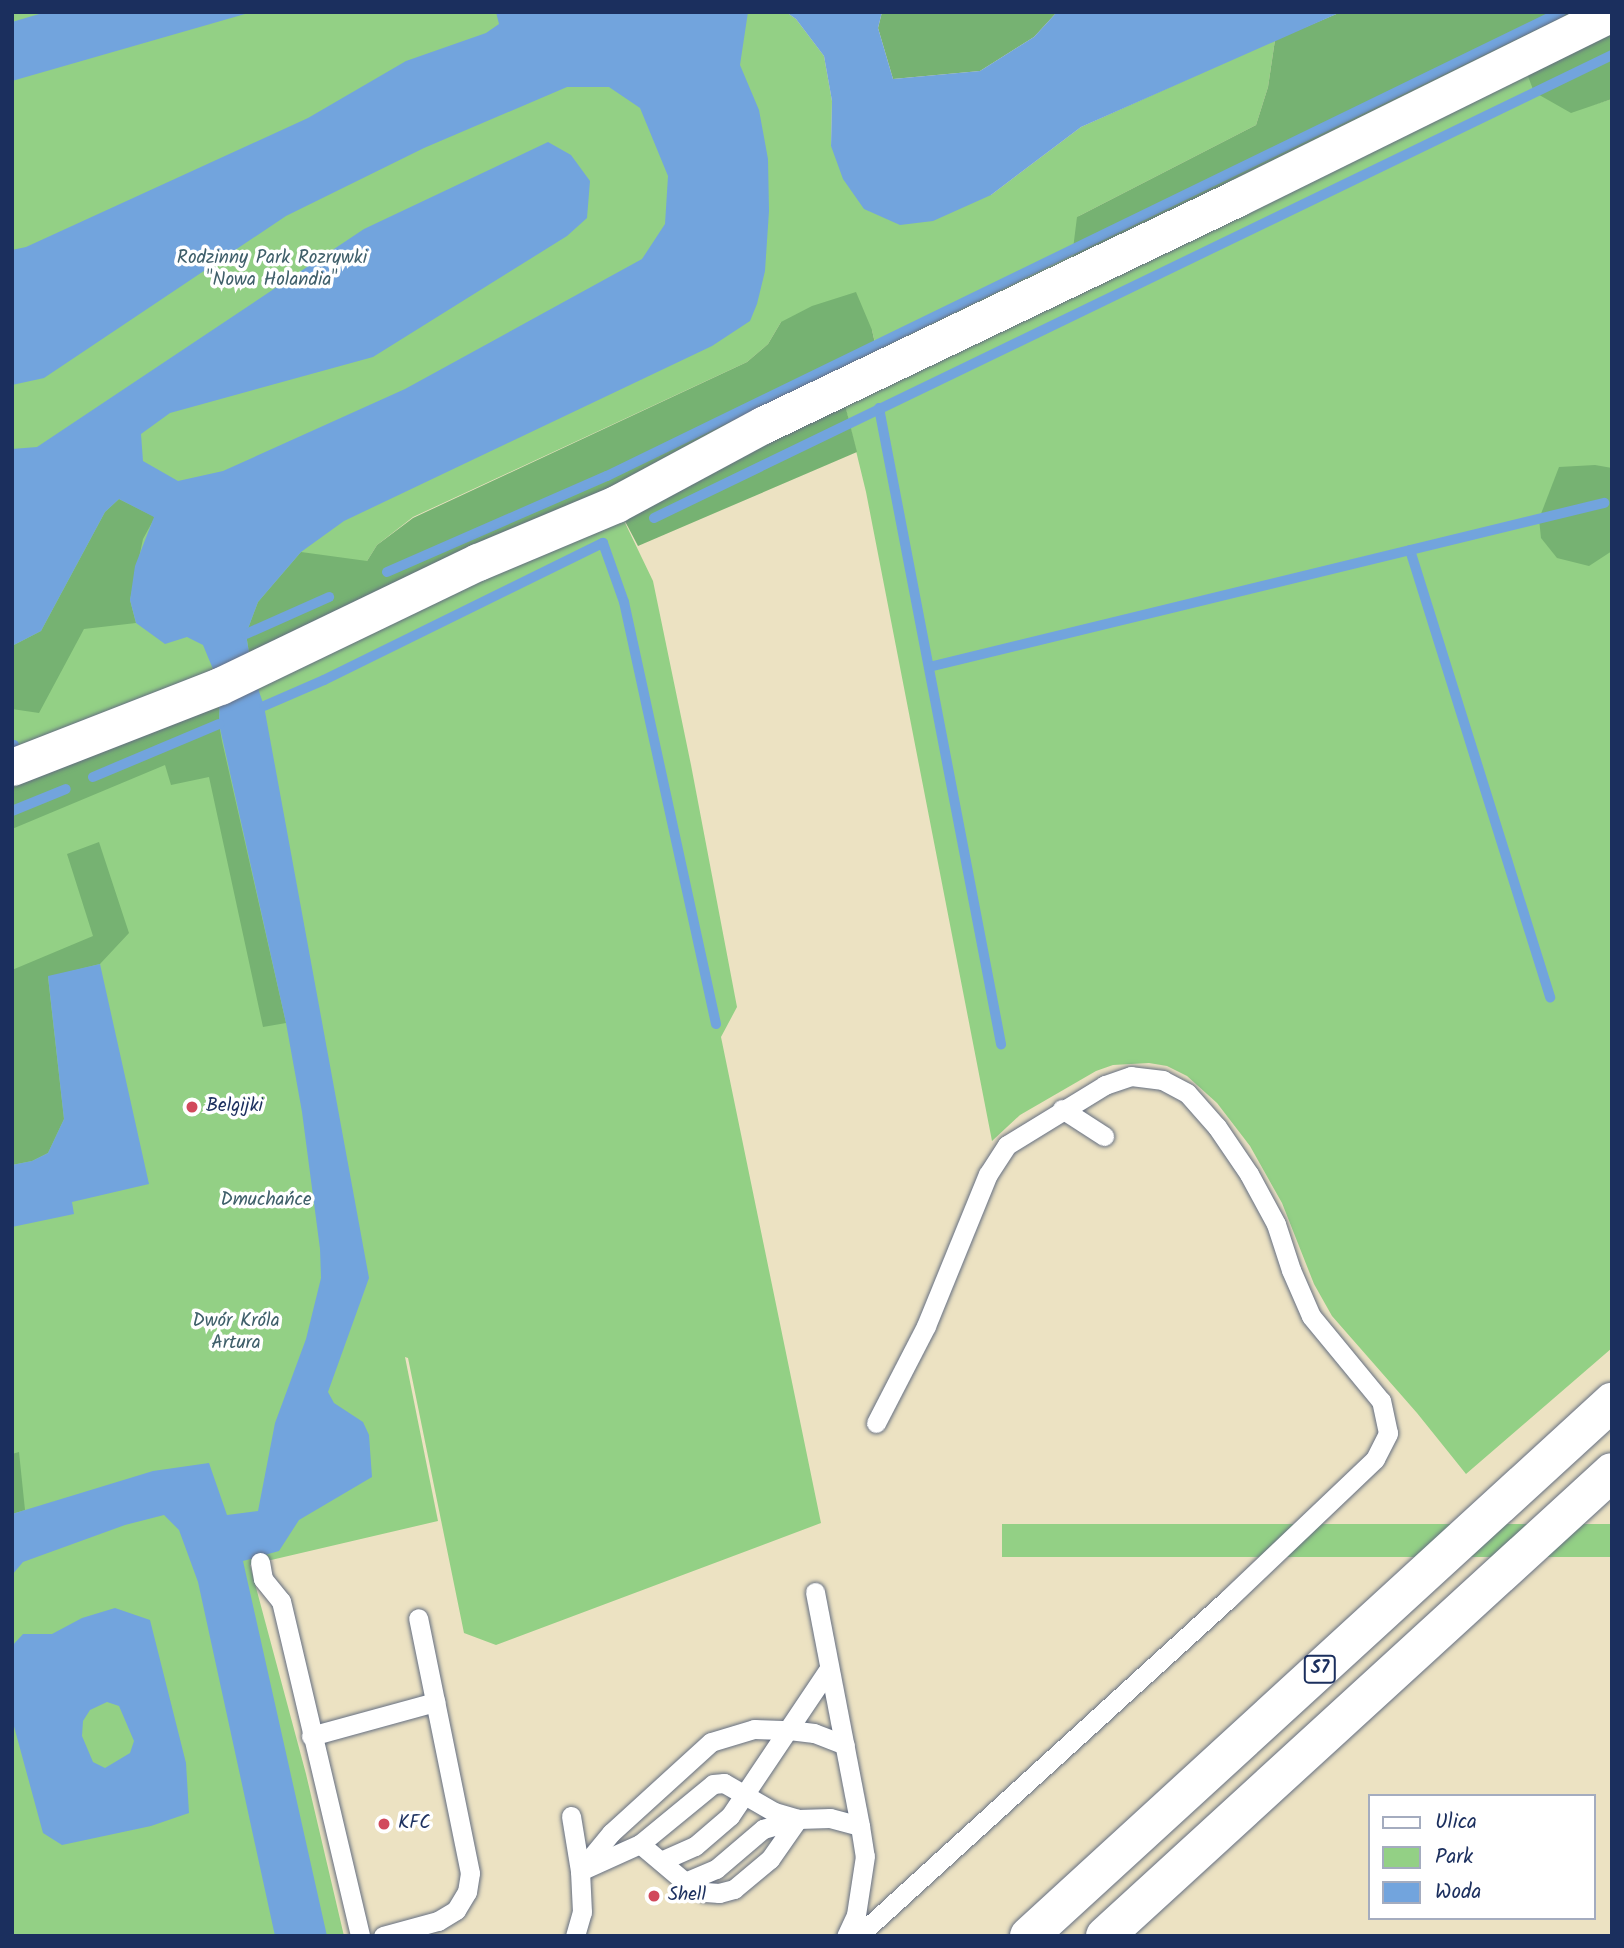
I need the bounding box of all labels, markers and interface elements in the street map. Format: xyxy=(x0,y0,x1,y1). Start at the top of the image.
park label: Rodzinny Park Rozrywki "Nowa Holandia" xyxy=(177,248,367,292)
place label: Belgijki xyxy=(206,1096,263,1118)
marker: Belgijki xyxy=(184,1099,200,1115)
park label: Dmuchańce xyxy=(220,1190,312,1212)
park label: Dwór Króla Artura xyxy=(192,1311,280,1355)
road number: S7 xyxy=(1302,1654,1338,1684)
legend xyxy=(1368,1794,1596,1920)
text: Ulica xyxy=(1435,1806,1477,1839)
place label: KFC xyxy=(398,1813,431,1835)
marker: KFC xyxy=(376,1816,392,1832)
text: Park xyxy=(1435,1841,1473,1874)
text: Woda xyxy=(1435,1876,1481,1909)
place label: Shell xyxy=(668,1885,706,1907)
marker: Shell xyxy=(646,1888,662,1904)

